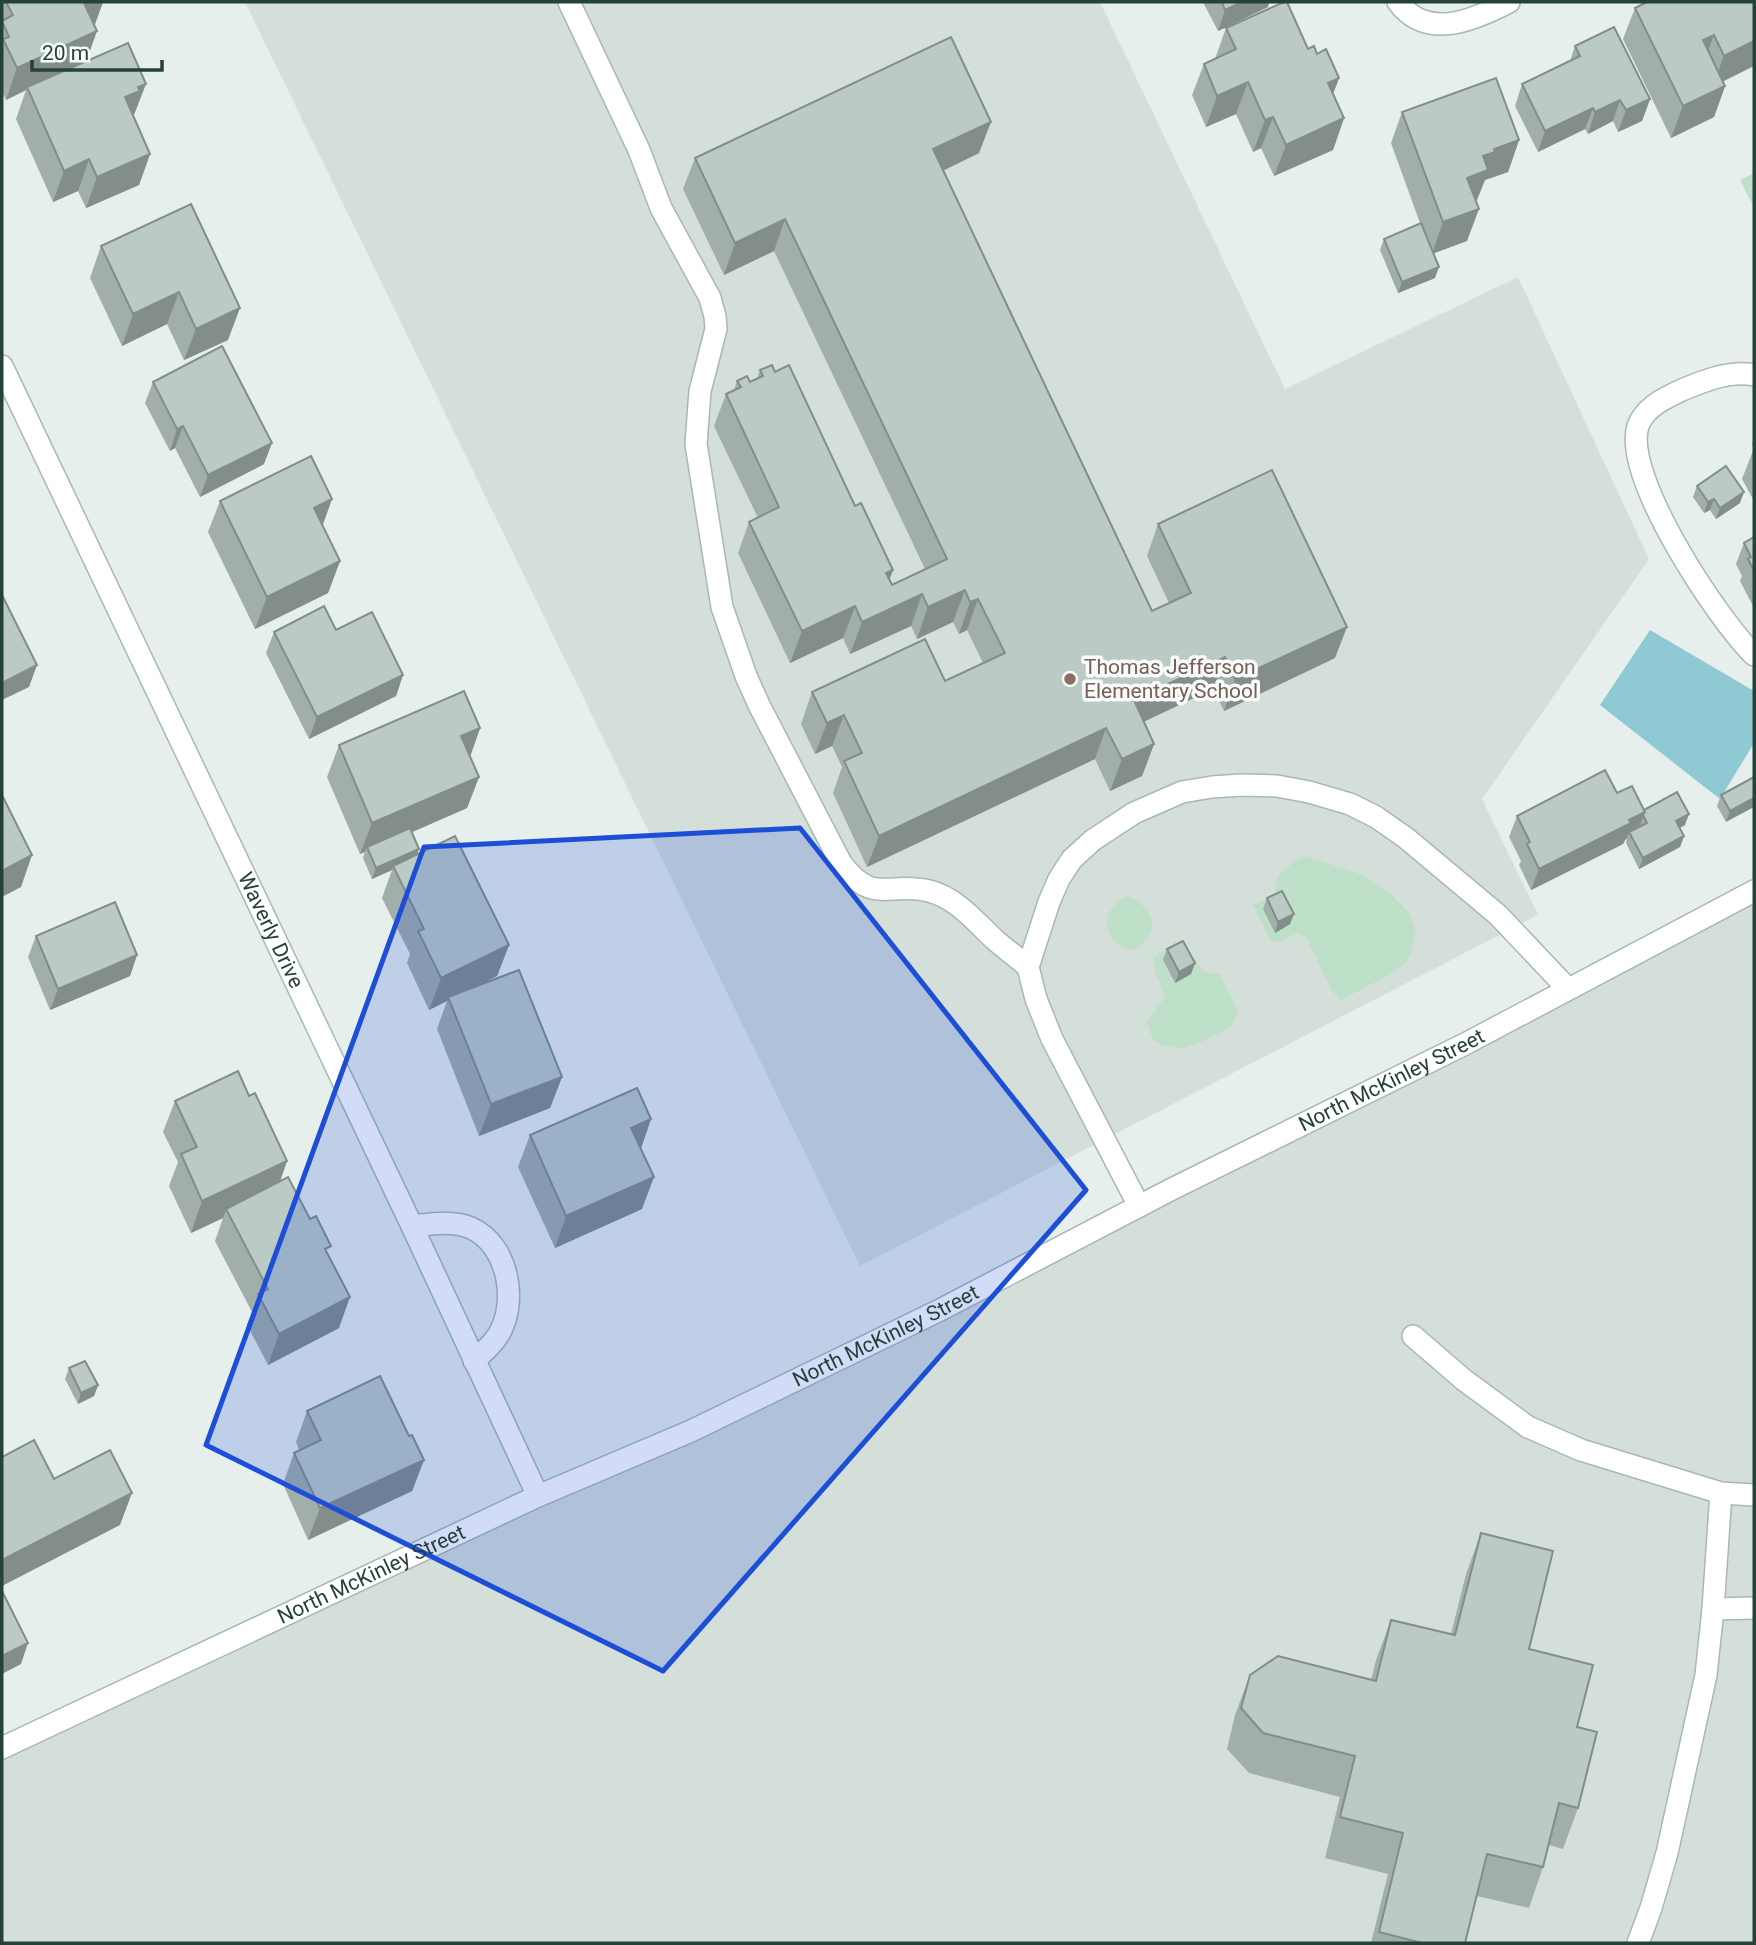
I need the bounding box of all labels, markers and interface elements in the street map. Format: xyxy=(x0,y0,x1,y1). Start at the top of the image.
scale bar xyxy=(32,28,161,72)
text: 20 m xyxy=(42,41,89,65)
place label: Thomas Jefferson Elementary School xyxy=(1084,655,1258,703)
marker: Thomas Jefferson Elementary School xyxy=(1062,671,1078,687)
street label: Waverly Drive xyxy=(233,868,309,992)
street label: North McKinley Street xyxy=(1295,1024,1489,1136)
street label: North McKinley Street xyxy=(789,1280,983,1392)
street label: North McKinley Street xyxy=(274,1520,469,1629)

